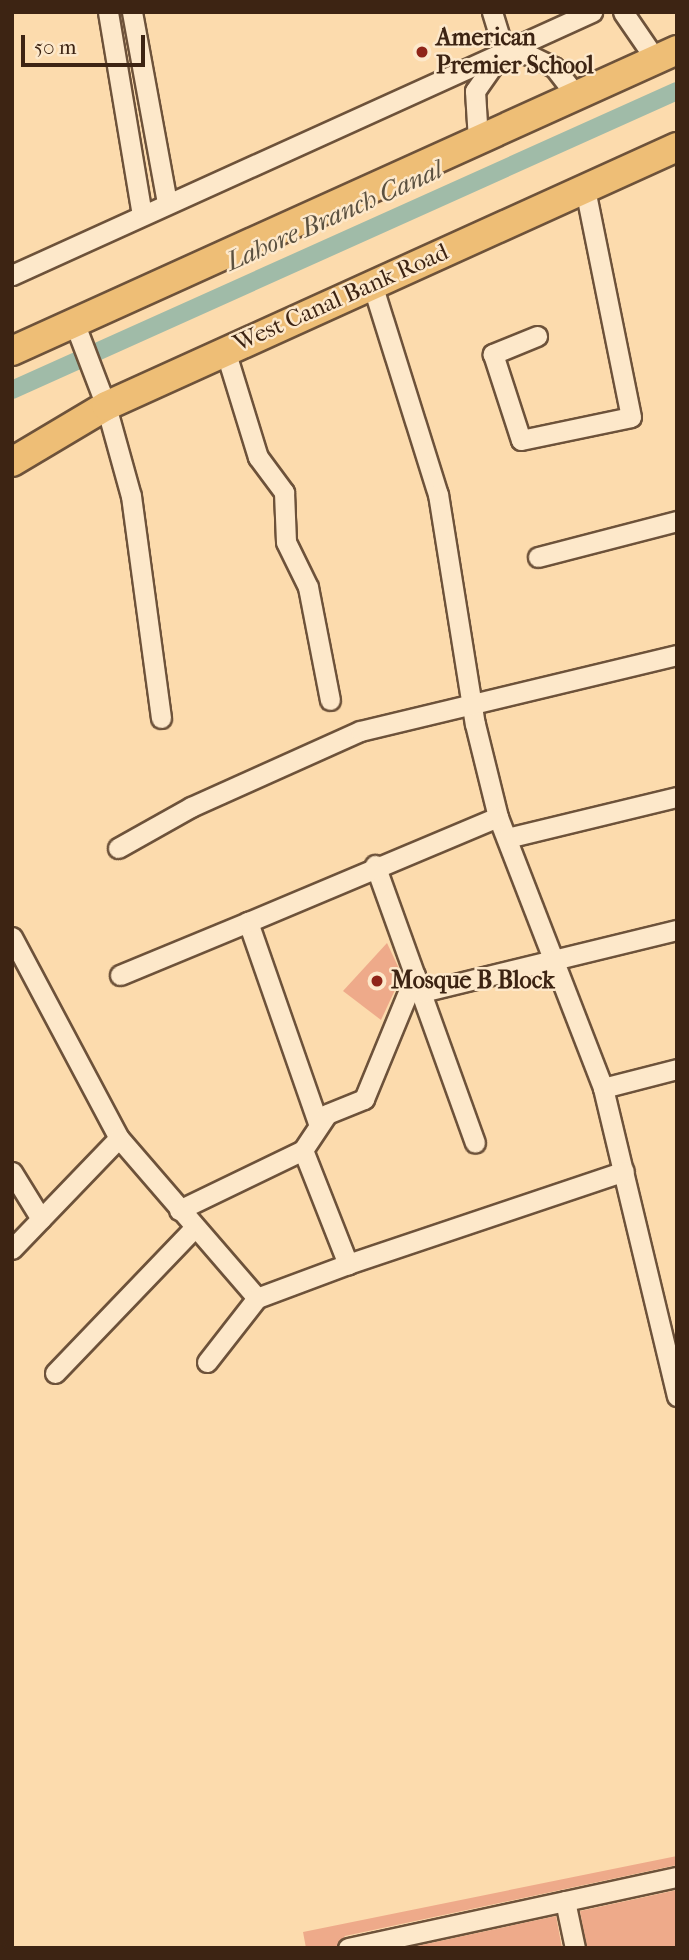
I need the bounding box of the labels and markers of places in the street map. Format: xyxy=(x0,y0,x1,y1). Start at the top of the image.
place label: American Premier School xyxy=(436,24,594,80)
marker: American Premier School xyxy=(414,44,430,60)
place label: Mosque B Block xyxy=(391,967,554,995)
marker: Mosque B Block xyxy=(369,973,385,989)

